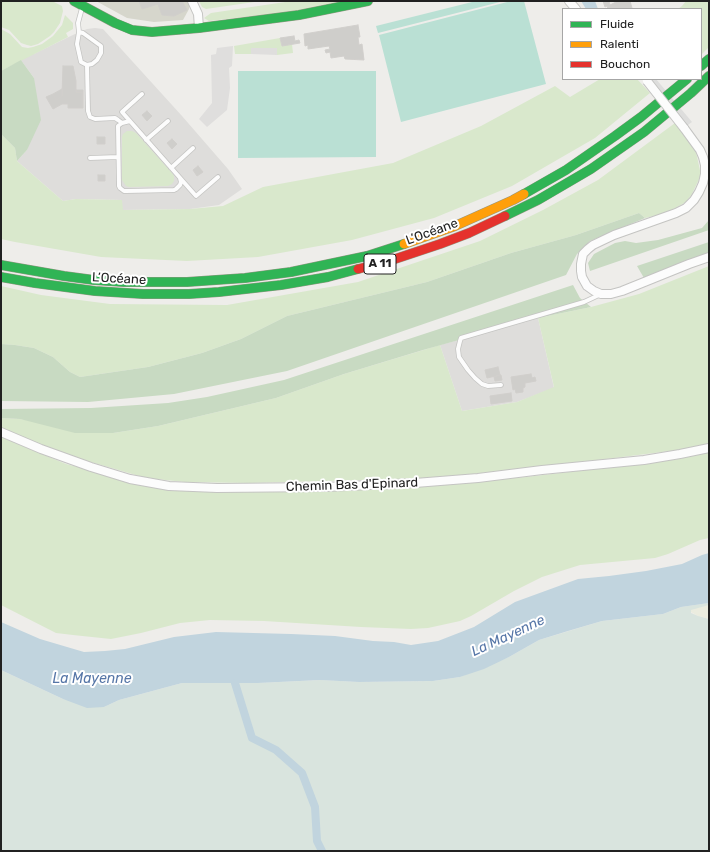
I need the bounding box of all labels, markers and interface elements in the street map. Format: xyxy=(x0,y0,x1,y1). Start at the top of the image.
legend xyxy=(562,8,702,80)
text: Fluide xyxy=(600,17,634,31)
text: Ralenti xyxy=(600,37,639,51)
text: Bouchon xyxy=(600,57,650,71)
street label: L’Océane xyxy=(404,215,460,249)
road number: A 11 xyxy=(364,254,396,274)
street label: L’Océane xyxy=(91,270,147,288)
street label: Chemin Bas d'Epinard xyxy=(286,475,418,495)
water label: La Mayenne xyxy=(469,612,547,660)
water label: La Mayenne xyxy=(53,671,131,687)

